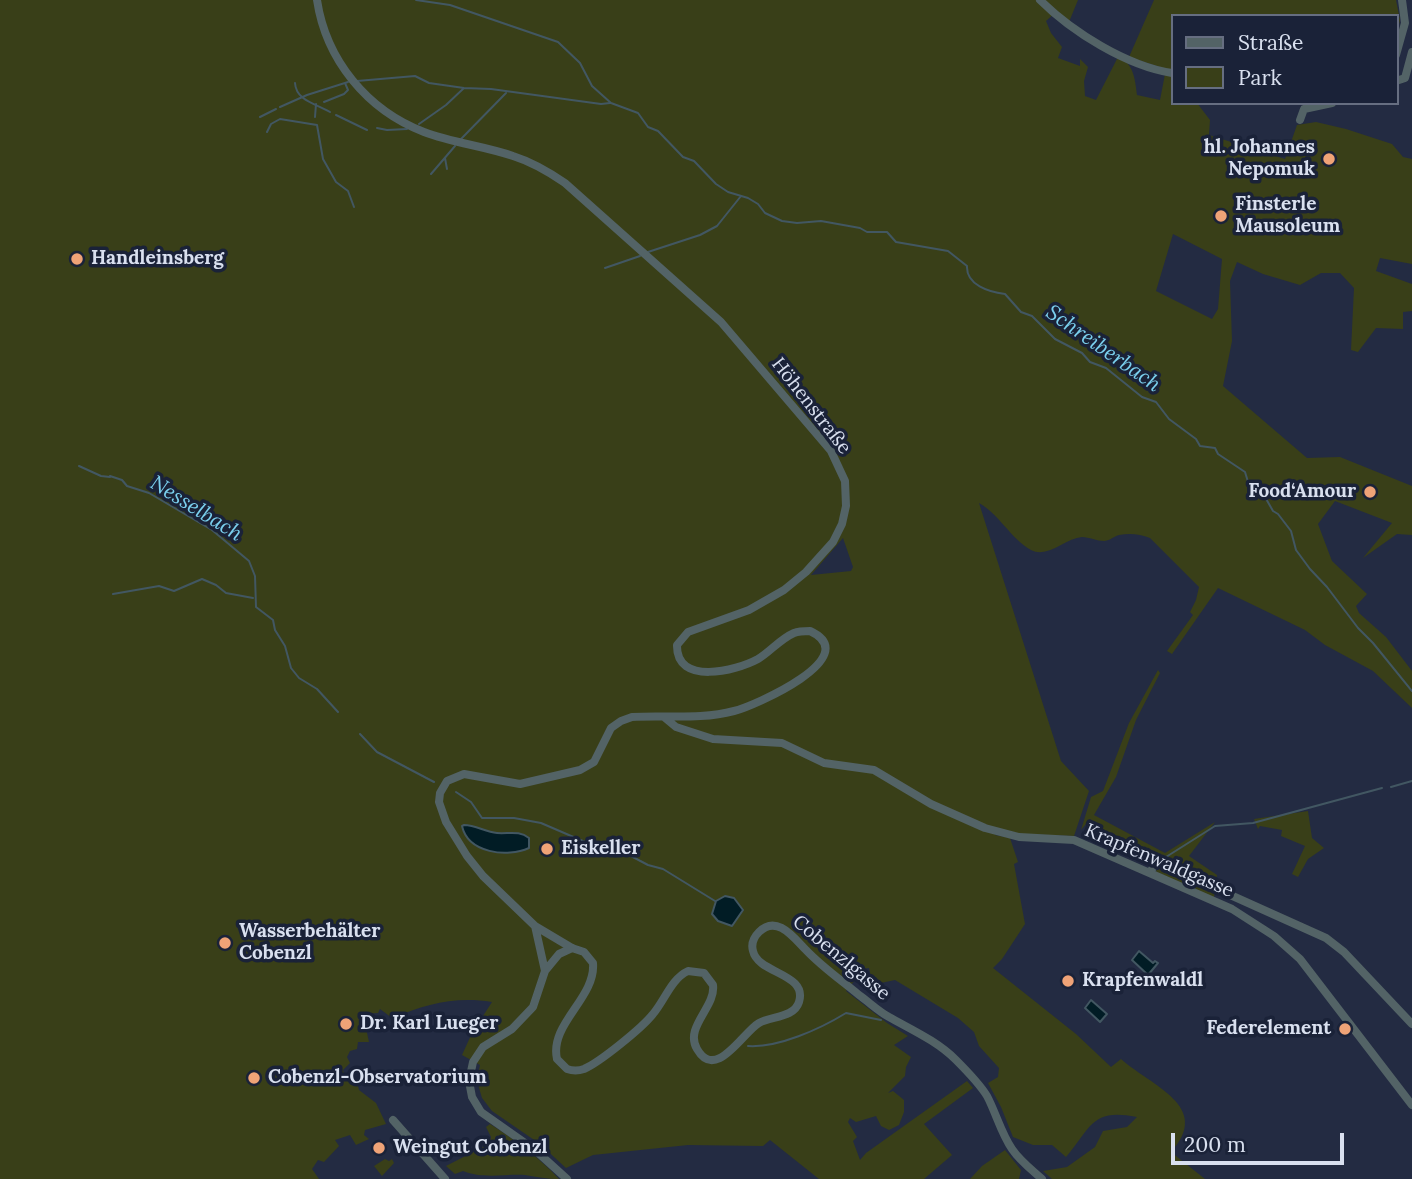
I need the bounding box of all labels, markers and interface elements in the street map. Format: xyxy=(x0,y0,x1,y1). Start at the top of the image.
legend xyxy=(1170,14,1398,105)
text: Straße xyxy=(1238,29,1303,56)
text: Park xyxy=(1238,64,1282,91)
place label: hl. Johannes Nepomuk xyxy=(1204,137,1315,181)
marker: hl. Johannes Nepomuk xyxy=(1321,151,1337,167)
place label: Finsterle Mausoleum xyxy=(1235,194,1340,238)
marker: Finsterle Mausoleum xyxy=(1213,208,1229,224)
place label: Handleinsberg xyxy=(91,248,224,270)
marker: Handleinsberg xyxy=(69,251,85,267)
water label: Schreiberbach xyxy=(1041,300,1165,398)
street label: Höhenstraße xyxy=(766,353,856,459)
water label: Nesselbach xyxy=(145,471,247,547)
place label: Food‘Amour xyxy=(1248,481,1356,503)
marker: Food‘Amour xyxy=(1362,484,1378,500)
street label: Krapfenwaldgasse xyxy=(1081,819,1237,903)
place label: Eiskeller xyxy=(561,838,640,860)
marker: Eiskeller xyxy=(539,841,555,857)
street label: Cobenzlgasse xyxy=(788,911,894,1005)
place label: Wasserbehälter Cobenzl xyxy=(239,921,380,965)
marker: Wasserbehälter Cobenzl xyxy=(217,935,233,951)
place label: Krapfenwaldl xyxy=(1082,970,1203,992)
marker: Krapfenwaldl xyxy=(1060,973,1076,989)
place label: Dr. Karl Lueger xyxy=(360,1013,498,1035)
marker: Dr. Karl Lueger xyxy=(338,1016,354,1032)
place label: Federelement xyxy=(1206,1018,1331,1040)
marker: Federelement xyxy=(1337,1021,1353,1037)
place label: Cobenzl-Observatorium xyxy=(268,1067,487,1089)
marker: Cobenzl-Observatorium xyxy=(246,1070,262,1086)
scale bar xyxy=(1174,1120,1347,1164)
text: 200 m xyxy=(1184,1131,1246,1158)
place label: Weingut Cobenzl xyxy=(393,1137,547,1159)
marker: Weingut Cobenzl xyxy=(371,1140,387,1156)

